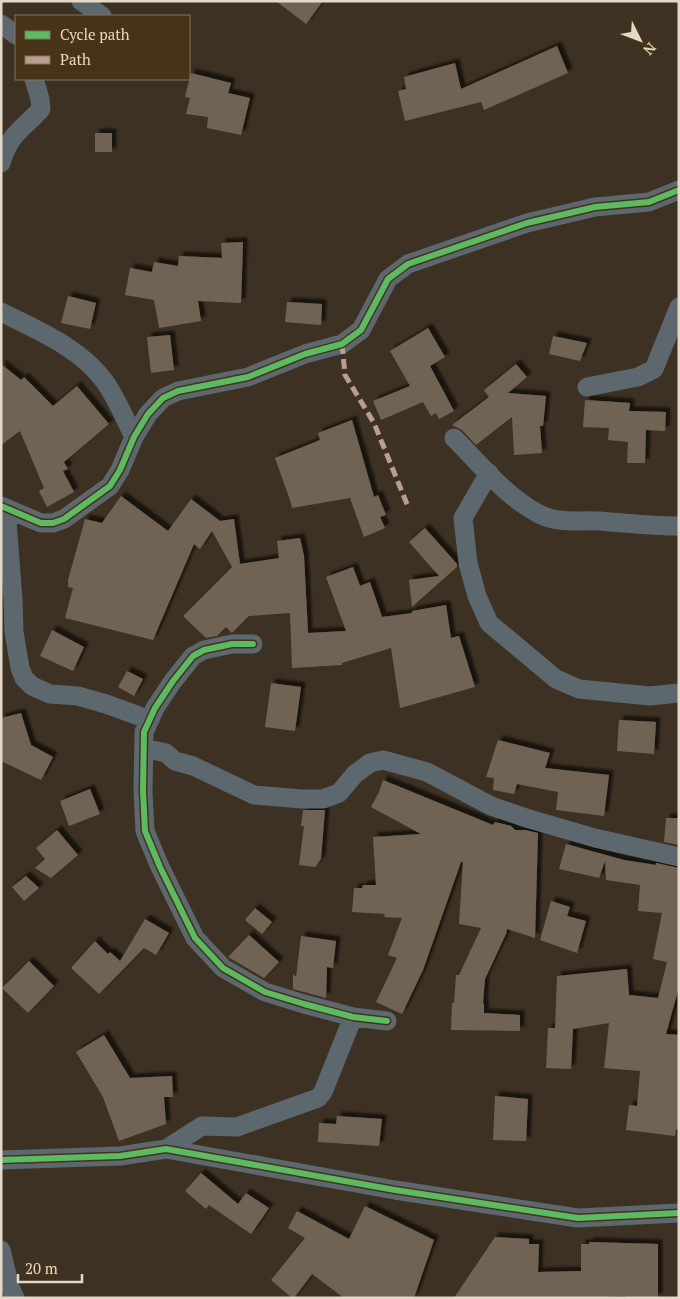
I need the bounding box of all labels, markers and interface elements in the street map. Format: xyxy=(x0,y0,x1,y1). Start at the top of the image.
legend xyxy=(15,15,190,80)
north arrow xyxy=(615,15,665,65)
text: Cycle path xyxy=(60,24,130,44)
text: N xyxy=(639,39,661,60)
text: Path xyxy=(60,49,91,69)
scale bar xyxy=(18,1252,81,1284)
text: 20 m xyxy=(25,1258,58,1278)

